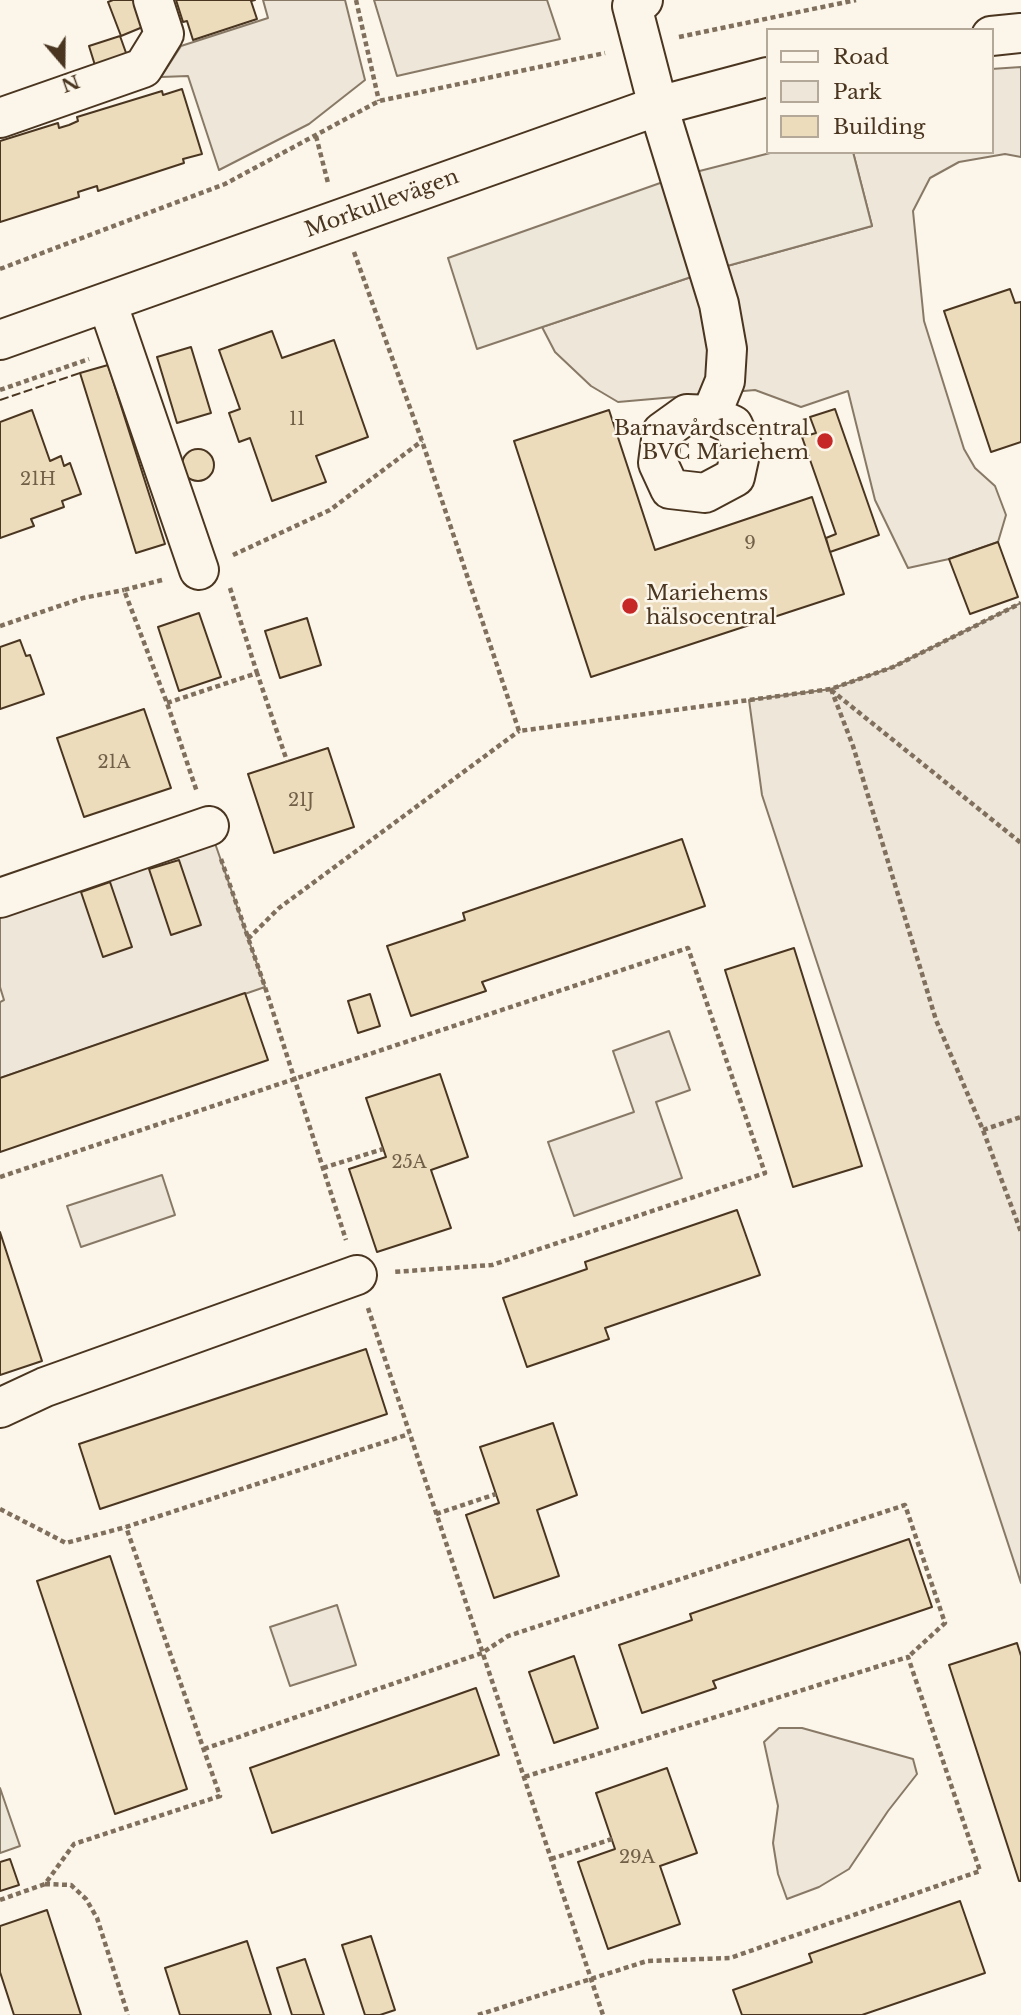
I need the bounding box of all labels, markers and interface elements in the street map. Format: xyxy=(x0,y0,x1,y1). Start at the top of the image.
north arrow xyxy=(28,28,98,98)
legend xyxy=(766,28,993,154)
text: Road xyxy=(833,44,889,70)
text: N xyxy=(58,69,83,97)
text: Park xyxy=(833,79,882,105)
text: Building xyxy=(833,114,925,140)
street label: Morkullevägen xyxy=(302,165,462,243)
house number: 11 xyxy=(289,409,305,431)
place label: Barnavårdscentral BVC Mariehem xyxy=(614,416,809,466)
marker: Barnavårdscentral BVC Mariehem xyxy=(815,431,835,451)
house number: 21H xyxy=(20,469,56,491)
house number: 9 xyxy=(744,533,756,555)
place label: Mariehems hälsocentral xyxy=(646,581,776,631)
marker: Mariehems hälsocentral xyxy=(620,596,640,616)
house number: 21A xyxy=(97,752,131,774)
house number: 21J xyxy=(288,790,314,812)
house number: 25A xyxy=(391,1152,427,1174)
house number: 29A xyxy=(619,1847,655,1869)

